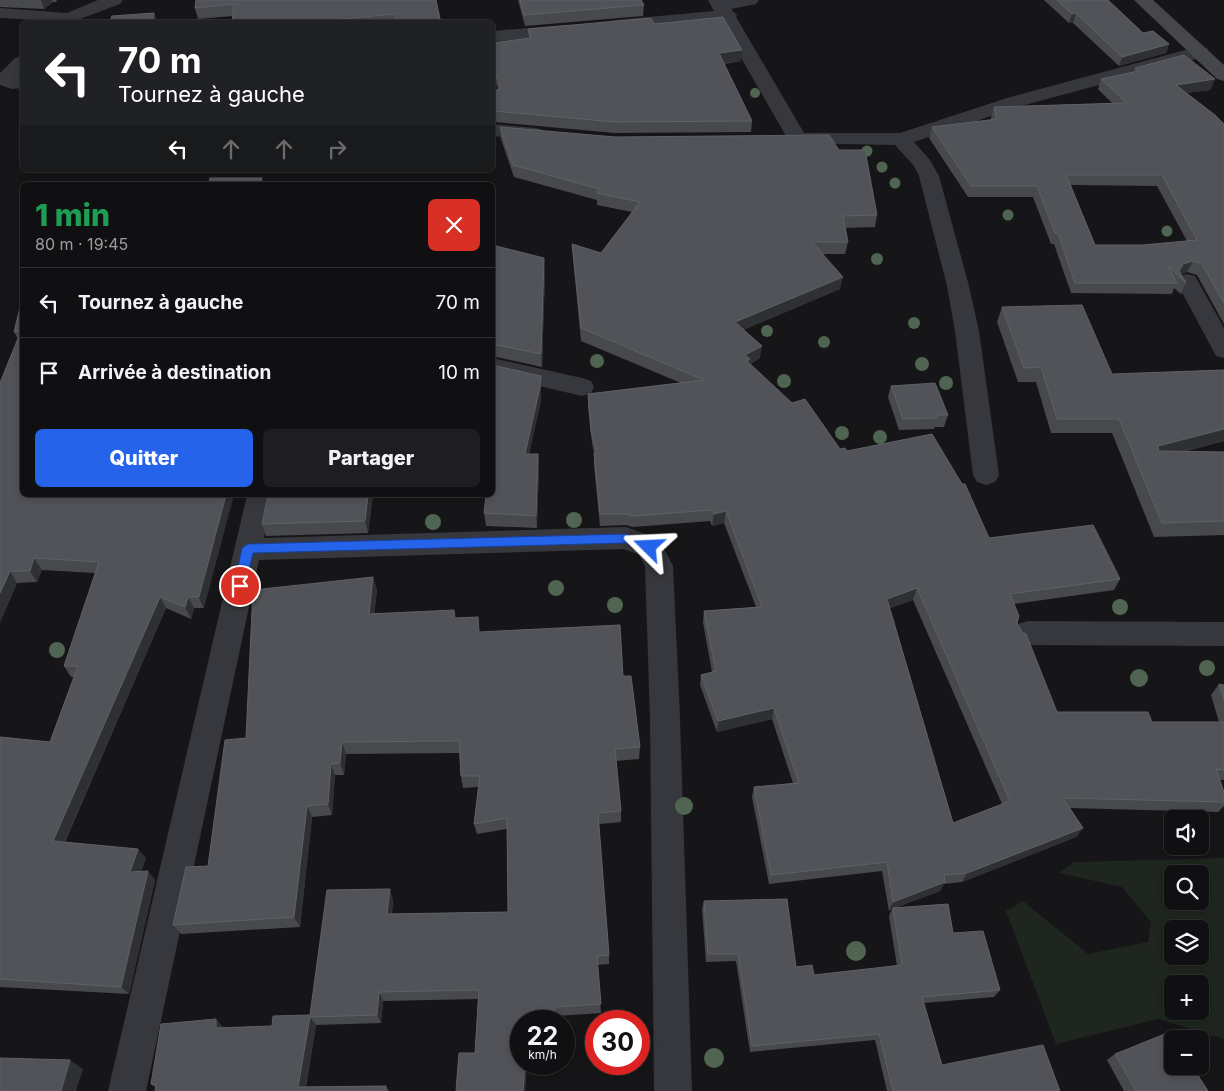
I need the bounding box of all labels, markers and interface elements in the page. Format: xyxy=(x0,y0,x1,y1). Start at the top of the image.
text: 70 m xyxy=(118,39,202,81)
icon: left xyxy=(35,40,100,105)
text: Tournez à gauche xyxy=(118,81,305,107)
icon: left xyxy=(164,135,192,163)
icon: ahead xyxy=(217,135,245,163)
icon: ahead xyxy=(270,135,298,163)
icon: right xyxy=(323,135,351,163)
text: 1 min xyxy=(35,197,110,233)
button: close xyxy=(428,199,480,251)
text: 80 m · 19:45 xyxy=(35,234,128,254)
icon: left xyxy=(35,289,63,317)
text: Tournez à gauche xyxy=(78,291,243,314)
text: 70 m xyxy=(436,291,480,314)
icon: arrive xyxy=(35,359,63,387)
text: Arrivée à destination xyxy=(78,361,271,384)
text: 10 m xyxy=(438,361,480,384)
button: Quitter xyxy=(35,429,253,487)
button: Partager xyxy=(263,429,480,487)
position arrow xyxy=(622,520,674,572)
pin xyxy=(219,565,261,607)
icon: arrive xyxy=(226,572,254,600)
map controls xyxy=(1164,810,1209,1075)
button: sound xyxy=(1164,810,1209,855)
button: search xyxy=(1164,865,1209,910)
button: layers xyxy=(1164,920,1209,965)
button: + xyxy=(1164,975,1209,1020)
speed limit sign: 30 xyxy=(585,1010,650,1075)
text: 22 xyxy=(527,1021,558,1051)
button: − xyxy=(1164,1030,1209,1075)
text: km/h xyxy=(528,1047,557,1062)

